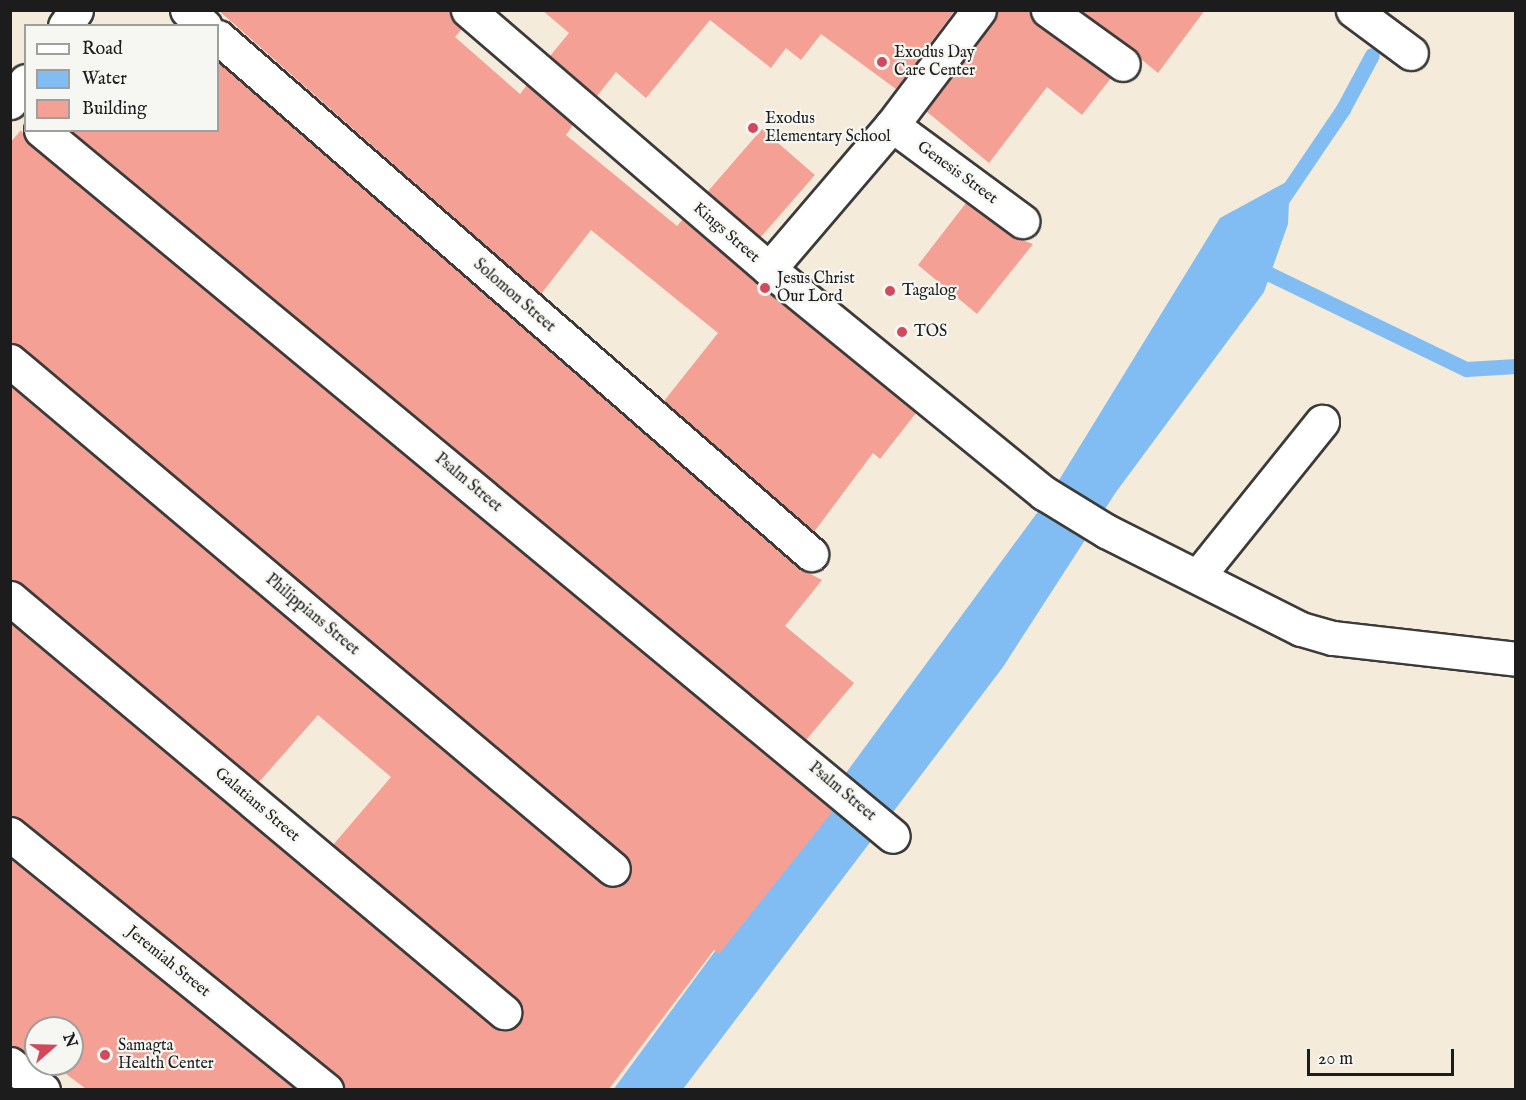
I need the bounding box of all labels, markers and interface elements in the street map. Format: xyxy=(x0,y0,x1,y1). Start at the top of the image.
legend xyxy=(24,24,219,132)
text: Road xyxy=(82,38,123,61)
place label: Exodus Day Care Center xyxy=(894,43,975,81)
marker: Exodus Day Care Center xyxy=(875,55,889,69)
text: Water xyxy=(82,68,127,91)
text: Building xyxy=(82,98,147,121)
place label: Exodus Elementary School xyxy=(765,109,891,147)
marker: Exodus Elementary School xyxy=(746,121,760,135)
street label: Genesis Street xyxy=(913,137,1001,209)
street label: Kings Street xyxy=(689,199,763,267)
street label: Solomon Street xyxy=(469,255,559,337)
place label: Jesus Christ Our Lord xyxy=(777,269,855,307)
marker: Jesus Christ Our Lord xyxy=(758,281,772,295)
place label: Tagalog xyxy=(902,281,957,301)
marker: Tagalog xyxy=(883,284,897,298)
place label: TOS xyxy=(914,322,947,342)
marker: TOS xyxy=(895,325,909,339)
street label: Psalm Street xyxy=(431,449,505,517)
street label: Philippians Street xyxy=(261,570,363,660)
street label: Psalm Street xyxy=(805,758,879,826)
street label: Galatians Street xyxy=(211,764,303,846)
street label: Jeremiah Street xyxy=(122,922,214,1002)
north arrow xyxy=(24,1016,84,1076)
text: N xyxy=(57,1031,81,1050)
place label: Samagta Health Center xyxy=(118,1036,214,1074)
scale bar xyxy=(1310,1037,1457,1075)
marker: Samagta Health Center xyxy=(96,1046,114,1064)
text: 20 m xyxy=(1318,1048,1353,1071)

